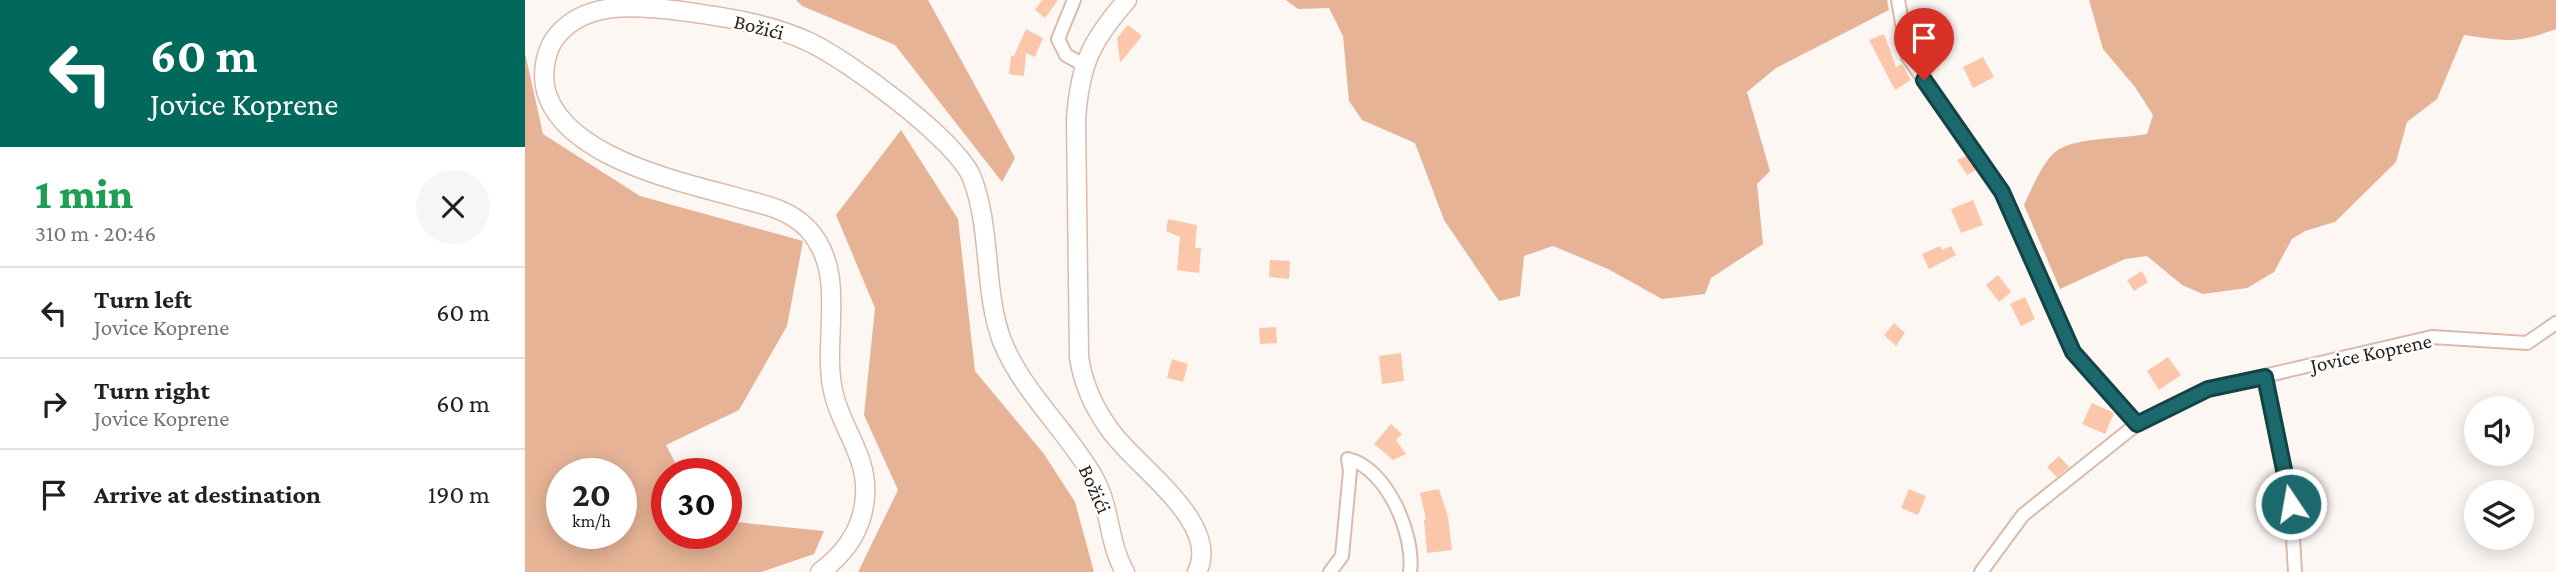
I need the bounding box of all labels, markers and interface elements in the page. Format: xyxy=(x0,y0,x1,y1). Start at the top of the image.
pin xyxy=(1894,8,1954,80)
street label: Božići xyxy=(732,9,787,45)
icon: arrive xyxy=(1905,19,1943,57)
icon: left xyxy=(35,28,126,119)
text: 60 m xyxy=(150,28,257,83)
text: Jovice Koprene xyxy=(150,86,338,122)
text: 1 min xyxy=(35,170,133,217)
button: close xyxy=(416,170,490,244)
text: 310 m · 20:46 xyxy=(35,220,156,246)
text: Turn left xyxy=(94,285,192,314)
icon: left xyxy=(35,294,73,332)
text: 60 m xyxy=(436,298,490,327)
text: Jovice Koprene xyxy=(94,314,229,340)
street label: Jovice Koprene xyxy=(2306,328,2434,378)
text: Turn right xyxy=(94,376,210,405)
icon: right xyxy=(35,385,73,423)
text: 60 m xyxy=(436,389,490,418)
map controls xyxy=(2464,396,2534,550)
button: sound xyxy=(2464,396,2534,466)
text: Jovice Koprene xyxy=(94,405,229,431)
speed limit sign: 30 xyxy=(651,458,742,549)
street label: Božići xyxy=(1074,461,1116,517)
position arrow xyxy=(2254,467,2328,541)
text: 20 xyxy=(572,475,611,514)
icon: arrive xyxy=(35,476,73,514)
text: Arrive at destination xyxy=(94,480,321,509)
text: 190 m xyxy=(428,480,490,509)
button: layers xyxy=(2464,480,2534,550)
text: km/h xyxy=(572,511,611,531)

